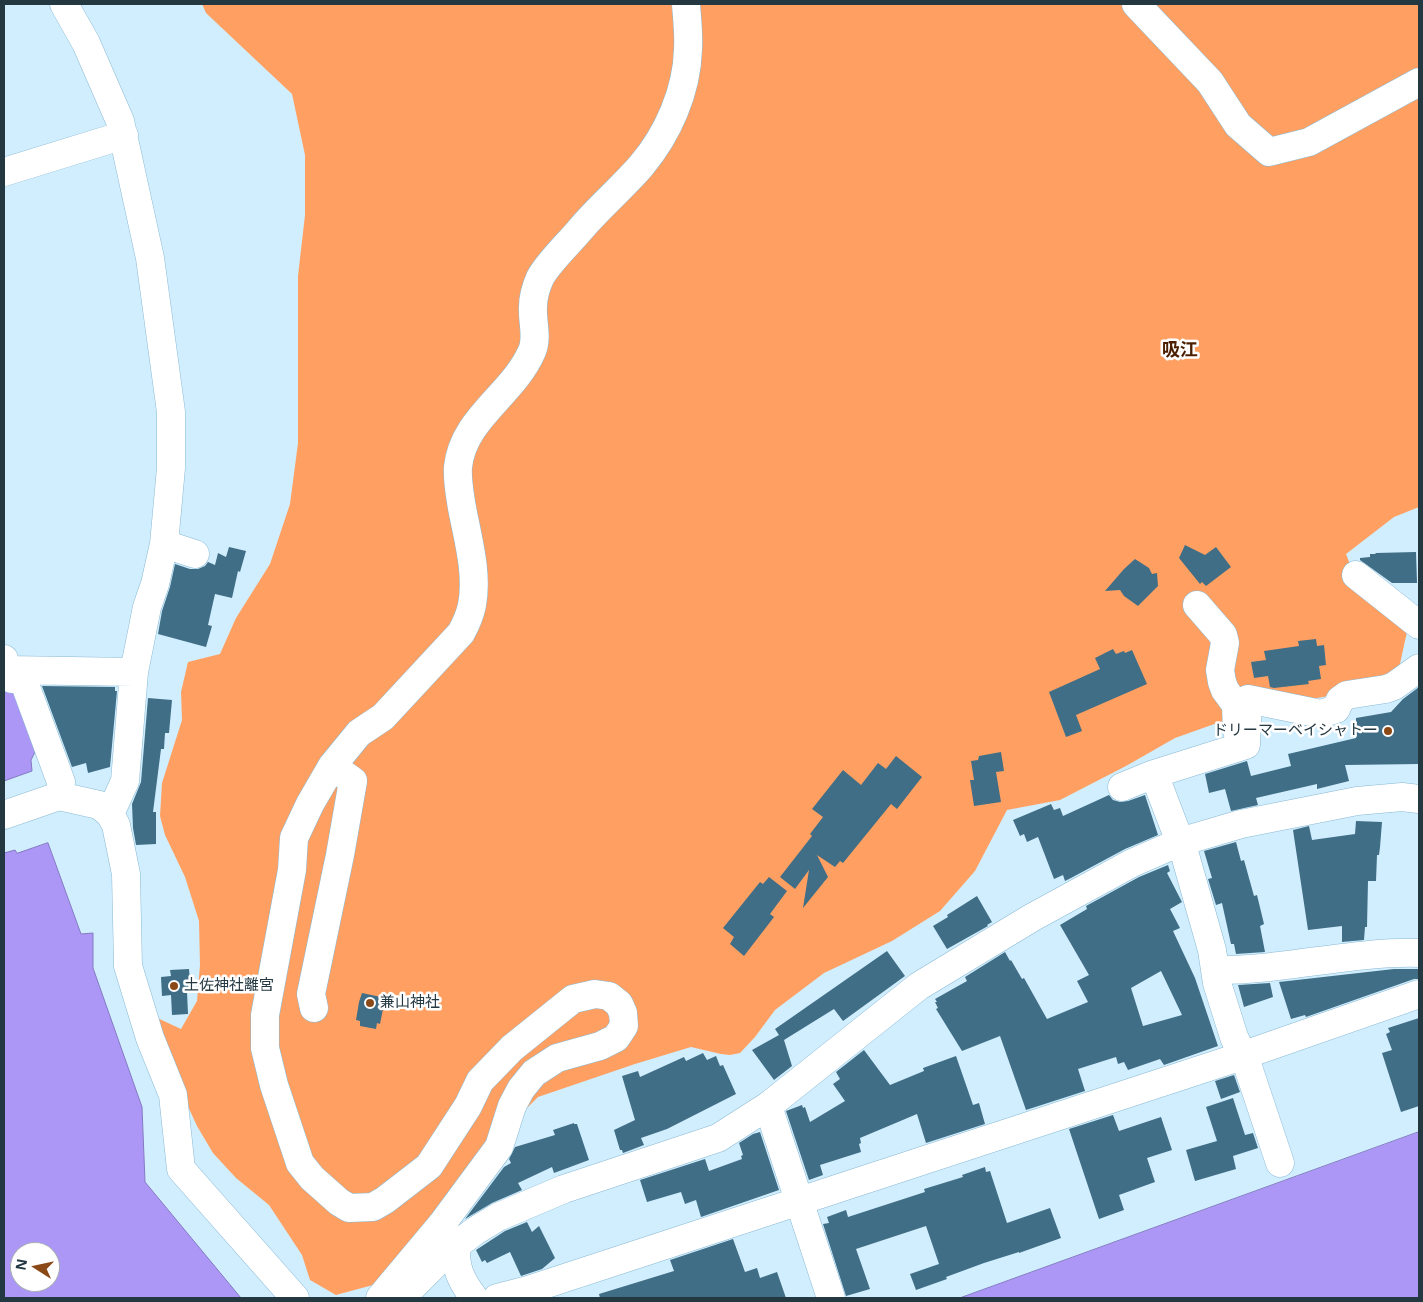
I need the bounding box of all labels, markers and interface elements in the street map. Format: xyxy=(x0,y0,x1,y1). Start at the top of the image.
district label: 吸江 xyxy=(1162,340,1198,362)
place label: ドリーマーベイシャトー xyxy=(1213,722,1378,740)
marker: ドリーマーベイシャトー xyxy=(1382,725,1394,737)
place label: 土佐神社離宮 xyxy=(184,977,274,995)
marker: 土佐神社離宮 xyxy=(168,980,180,992)
place label: 兼山神社 xyxy=(380,994,440,1012)
marker: 兼山神社 xyxy=(364,997,376,1009)
north arrow xyxy=(10,1242,60,1292)
text: N xyxy=(10,1257,31,1272)

